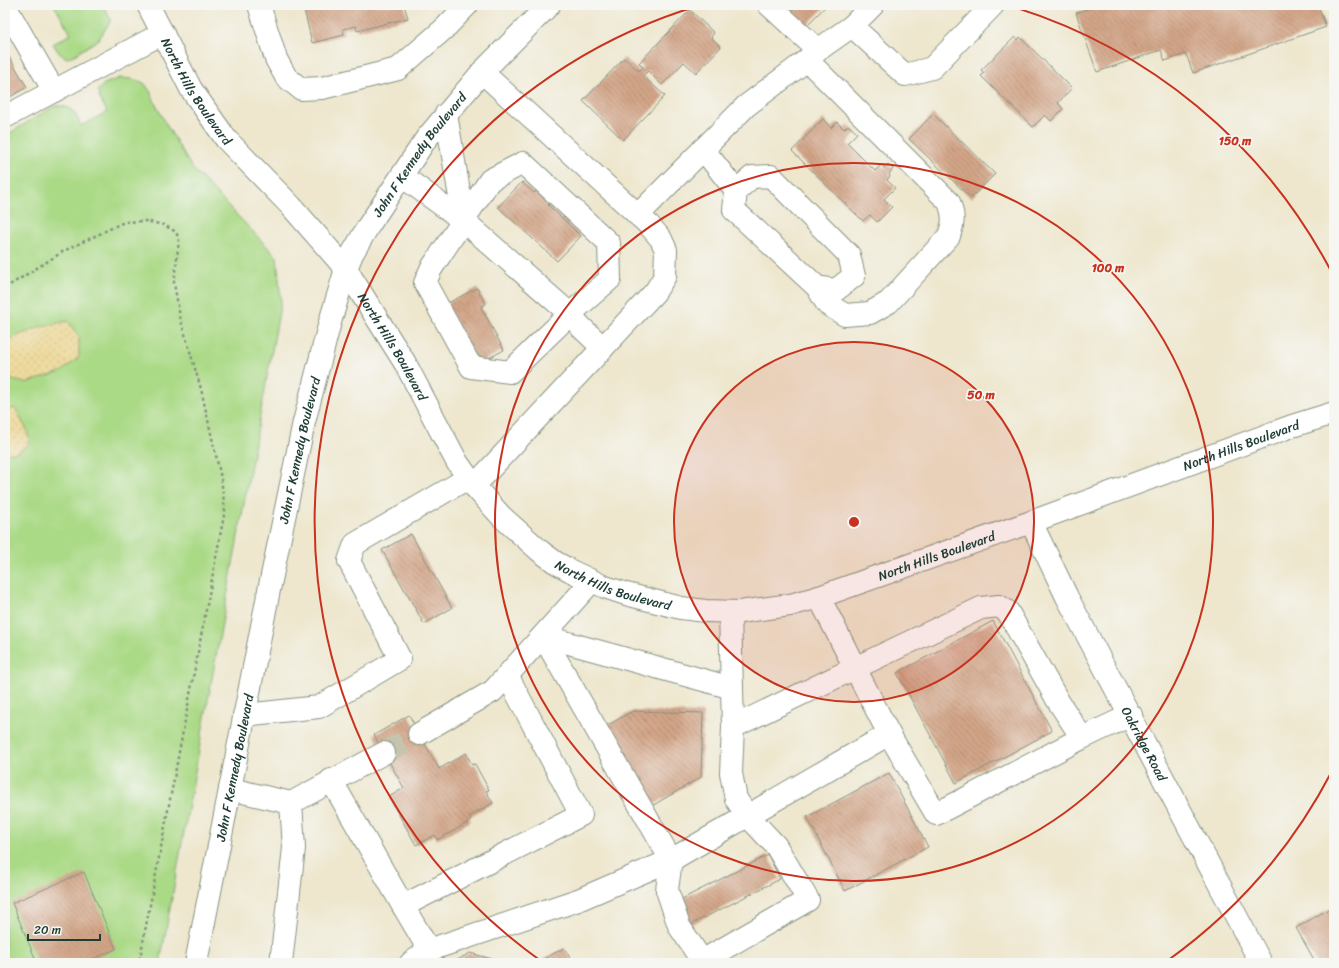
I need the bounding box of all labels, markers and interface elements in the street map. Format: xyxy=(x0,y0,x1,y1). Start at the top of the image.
street label: North Hills Boulevard xyxy=(154,33,238,152)
street label: John F Kennedy Boulevard xyxy=(366,86,473,222)
text: 150 m xyxy=(1219,130,1252,152)
text: 100 m xyxy=(1092,257,1125,279)
street label: North Hills Boulevard xyxy=(351,288,434,406)
street label: John F Kennedy Boulevard xyxy=(272,374,327,527)
text: 50 m xyxy=(967,384,995,406)
street label: North Hills Boulevard xyxy=(1179,413,1303,477)
centre of rings xyxy=(847,515,861,529)
street label: North Hills Boulevard xyxy=(875,524,999,587)
street label: North Hills Boulevard xyxy=(551,553,675,617)
street label: John F Kennedy Boulevard xyxy=(209,691,261,844)
street label: Oakridge Road xyxy=(1115,702,1174,786)
scale bar xyxy=(28,916,100,942)
text: 20 m xyxy=(34,919,61,941)

